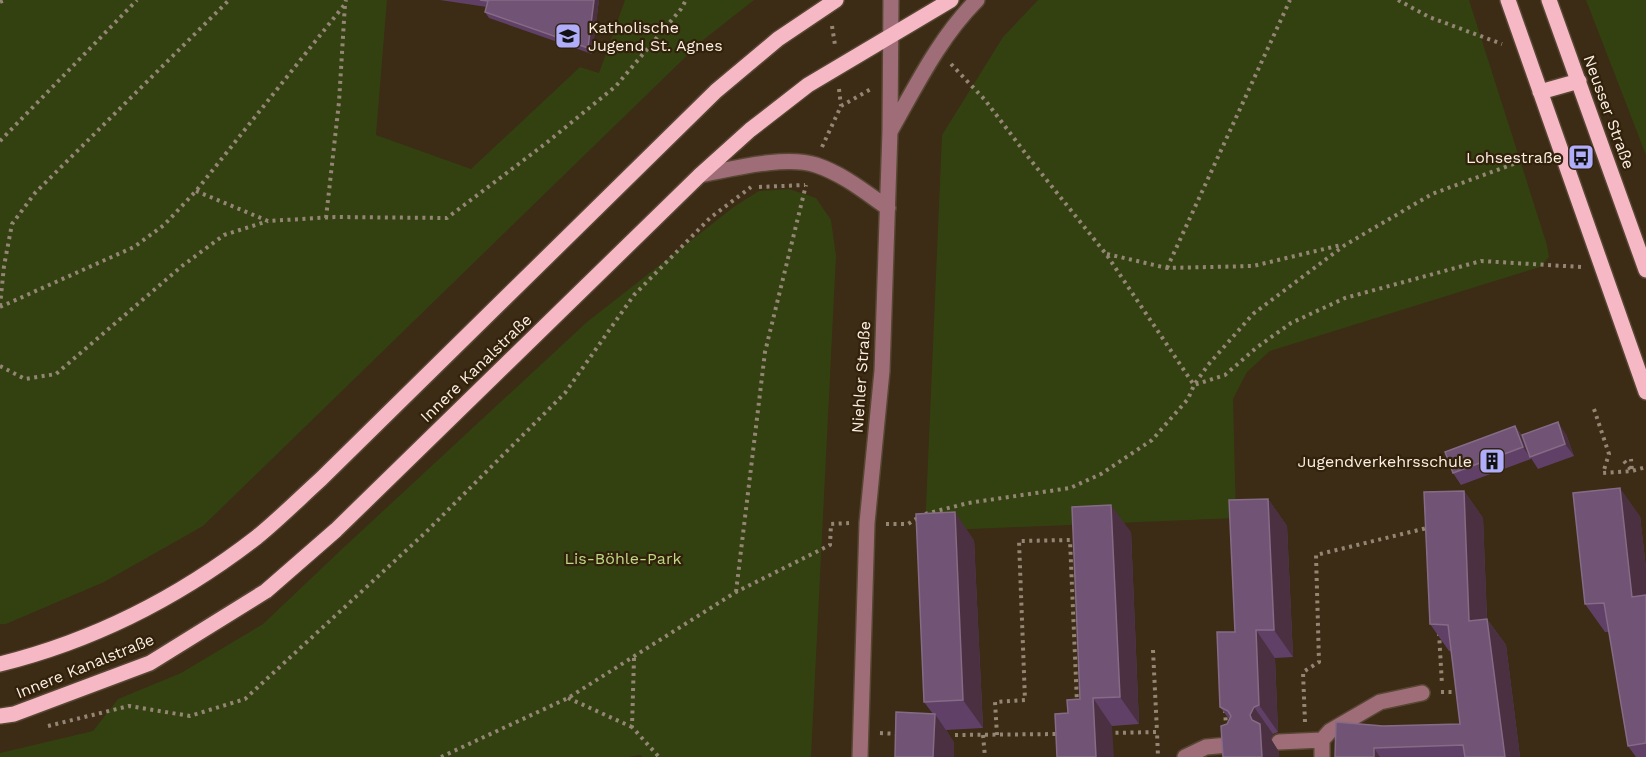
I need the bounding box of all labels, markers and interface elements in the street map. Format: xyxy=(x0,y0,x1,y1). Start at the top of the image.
place label: Katholische Jugend St. Agnes xyxy=(588,18,723,55)
school or university icon: Katholische Jugend St. Agnes xyxy=(553,21,583,51)
street label: Neusser Straße xyxy=(1580,52,1638,172)
bus stop icon: Lohsestraße xyxy=(1566,142,1596,172)
place label: Lohsestraße xyxy=(1466,148,1562,167)
street label: Innere Kanalstraße xyxy=(416,310,536,426)
street label: Niehler Straße xyxy=(848,320,874,434)
building icon: Jugendverkehrsschule xyxy=(1477,446,1507,476)
place label: Jugendverkehrsschule xyxy=(1298,452,1472,471)
park label: Lis-Böhle-Park xyxy=(564,549,682,568)
street label: Innere Kanalstraße xyxy=(13,630,157,702)

